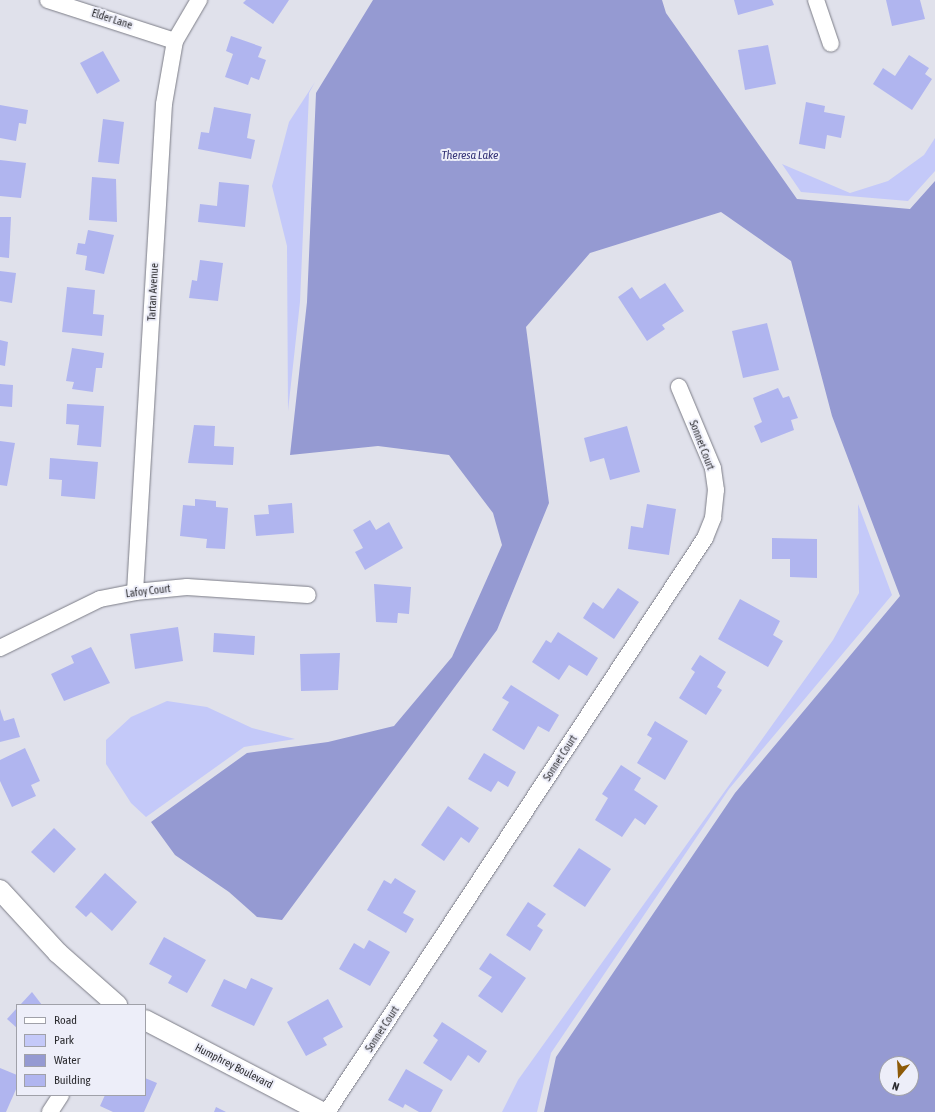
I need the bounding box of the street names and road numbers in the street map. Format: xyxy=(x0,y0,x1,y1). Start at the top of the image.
street label: Elder Lane xyxy=(90,6,134,32)
street label: Tartan Avenue xyxy=(145,263,161,321)
street label: Sonnet Court xyxy=(687,418,717,472)
street label: Lafoy Court xyxy=(125,582,171,600)
street label: Sonnet Court xyxy=(540,733,580,783)
street label: Sonnet Court xyxy=(362,1004,402,1054)
street label: Humphrey Boulevard xyxy=(193,1041,275,1091)

